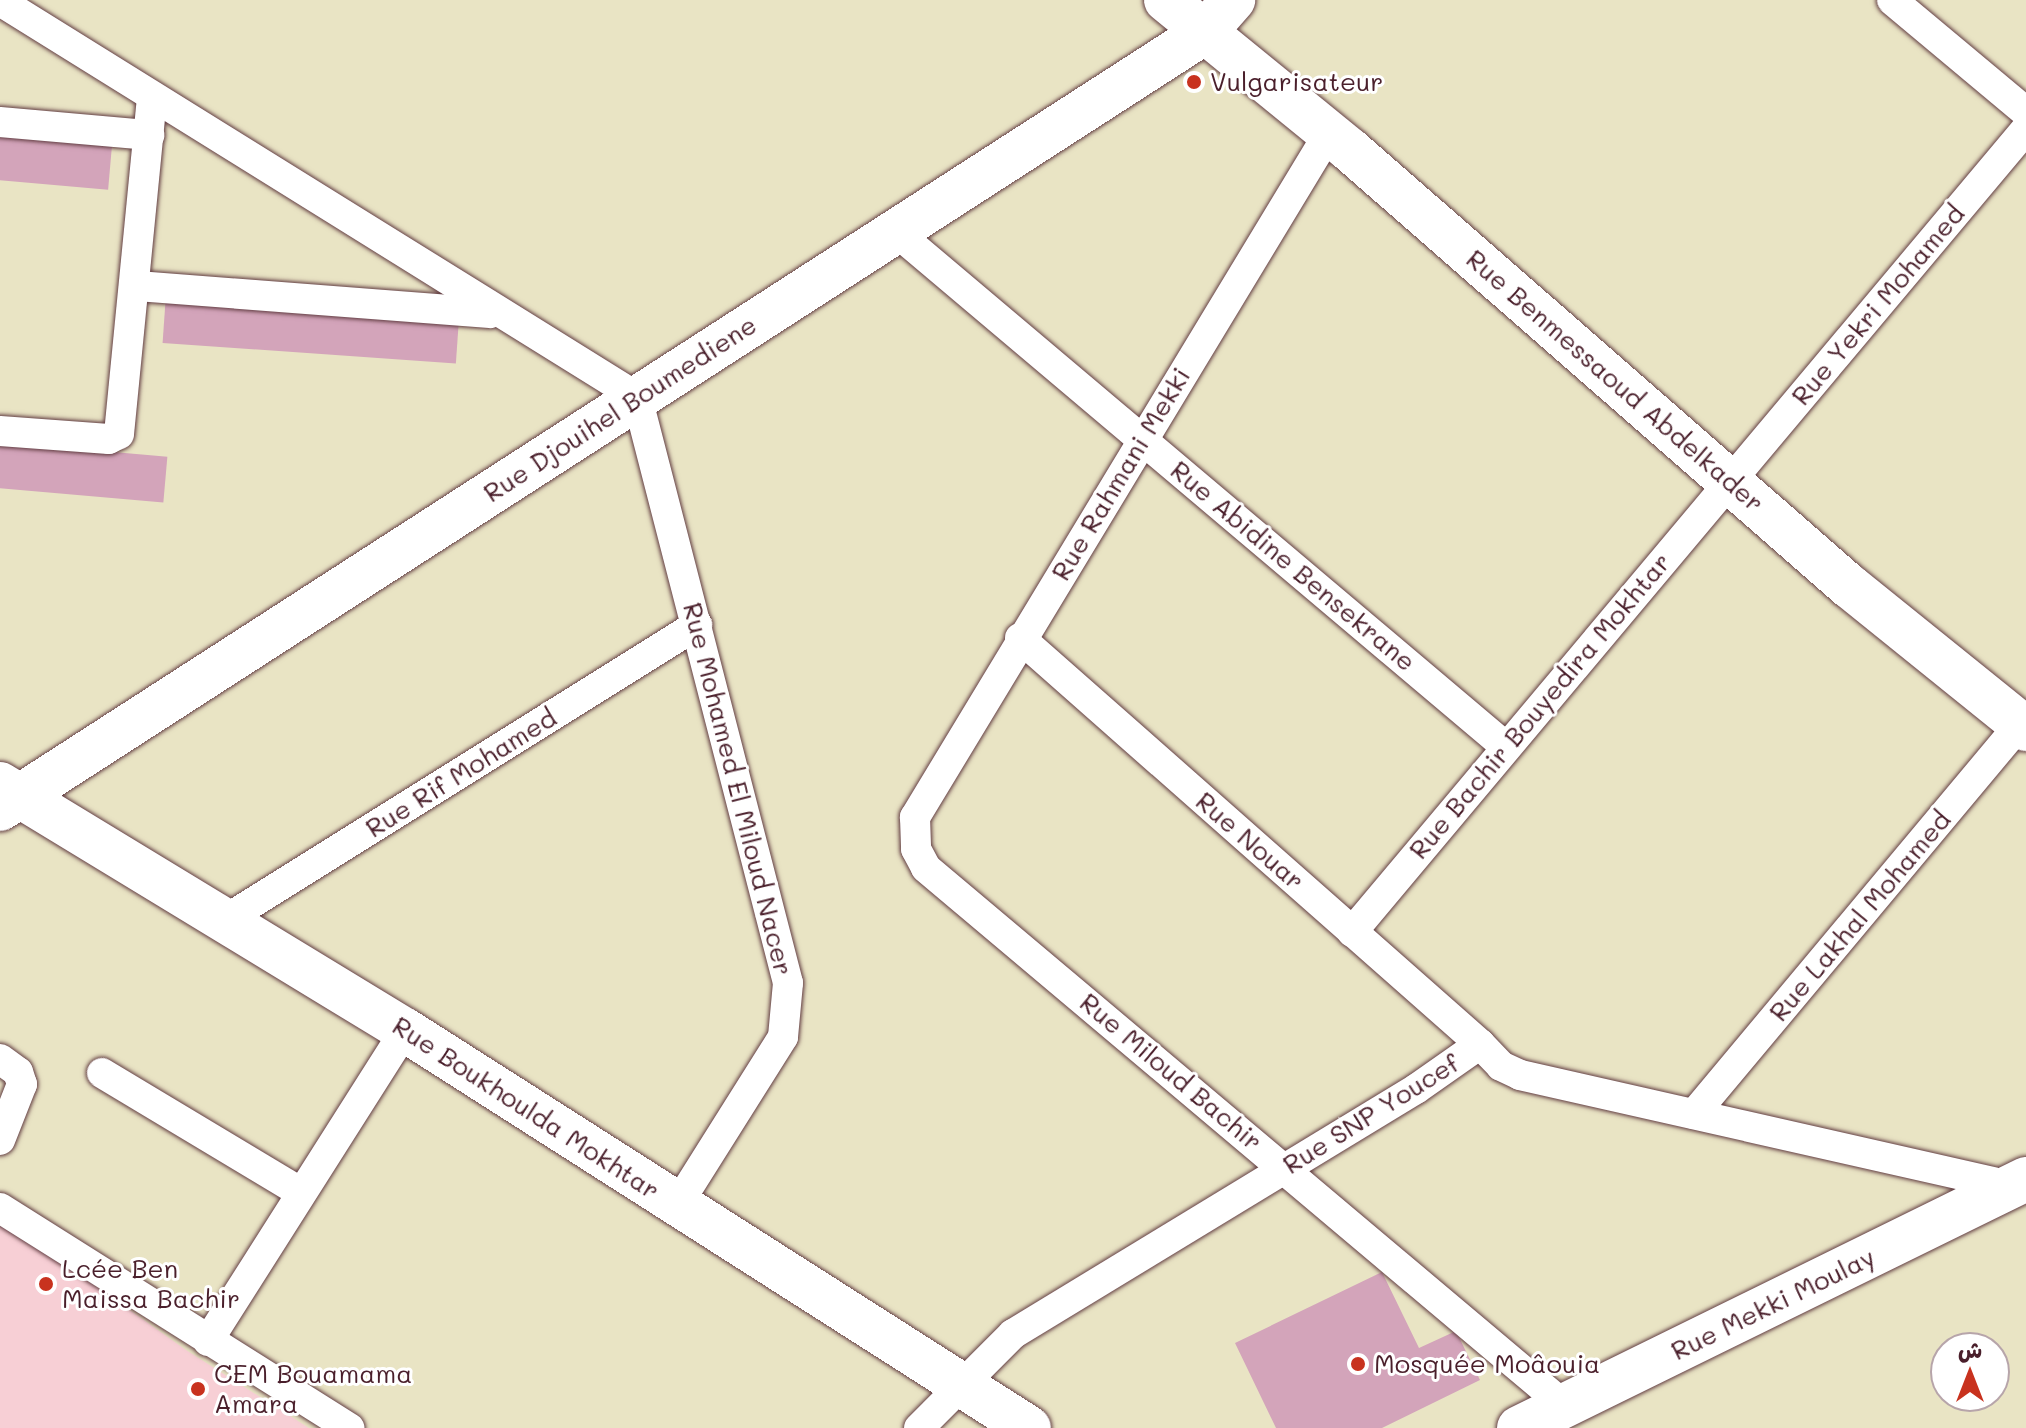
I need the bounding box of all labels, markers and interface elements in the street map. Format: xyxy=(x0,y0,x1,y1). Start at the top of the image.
place label: Vulgarisateur xyxy=(1210,66,1383,98)
marker: Vulgarisateur xyxy=(1185,73,1203,91)
street label: Rue Yekri Mohamed xyxy=(1785,199,1971,411)
street label: Rue Benmessaoud Abdelkader xyxy=(1460,243,1770,519)
street label: Rue Djouihel Boumediene xyxy=(478,309,762,509)
street label: Rue Rahmani Mekki xyxy=(1045,362,1197,586)
street label: Rue Abidine Bensekrane xyxy=(1164,454,1422,678)
street label: Rue Bachir Bouyedira Mokhtar xyxy=(1403,547,1677,865)
street label: Rue Mohamed El Miloud Nacer xyxy=(677,599,799,979)
street label: Rue Rif Mohamed xyxy=(360,702,562,844)
street label: Rue Nouar xyxy=(1189,785,1311,897)
street label: Rue Lakhal Mohamed xyxy=(1763,804,1957,1028)
street label: Rue Miloud Bachir xyxy=(1074,987,1268,1157)
street label: Rue Boukhoulda Mokhtar xyxy=(387,1010,665,1206)
street label: Rue SNP Youcef xyxy=(1277,1047,1465,1181)
street label: Rue Mekki Moulay xyxy=(1666,1241,1880,1367)
place label: Lcée Ben Maissa Bachir xyxy=(62,1253,240,1314)
marker: Lcée Ben Maissa Bachir xyxy=(37,1275,55,1293)
north arrow xyxy=(1930,1332,2010,1412)
text: ش xyxy=(1958,1335,1982,1364)
place label: Mosquée Moâouia xyxy=(1374,1348,1600,1380)
marker: Mosquée Moâouia xyxy=(1349,1355,1367,1373)
place label: CEM Bouamama Amara xyxy=(214,1358,412,1420)
marker: CEM Bouamama Amara xyxy=(189,1380,207,1398)

